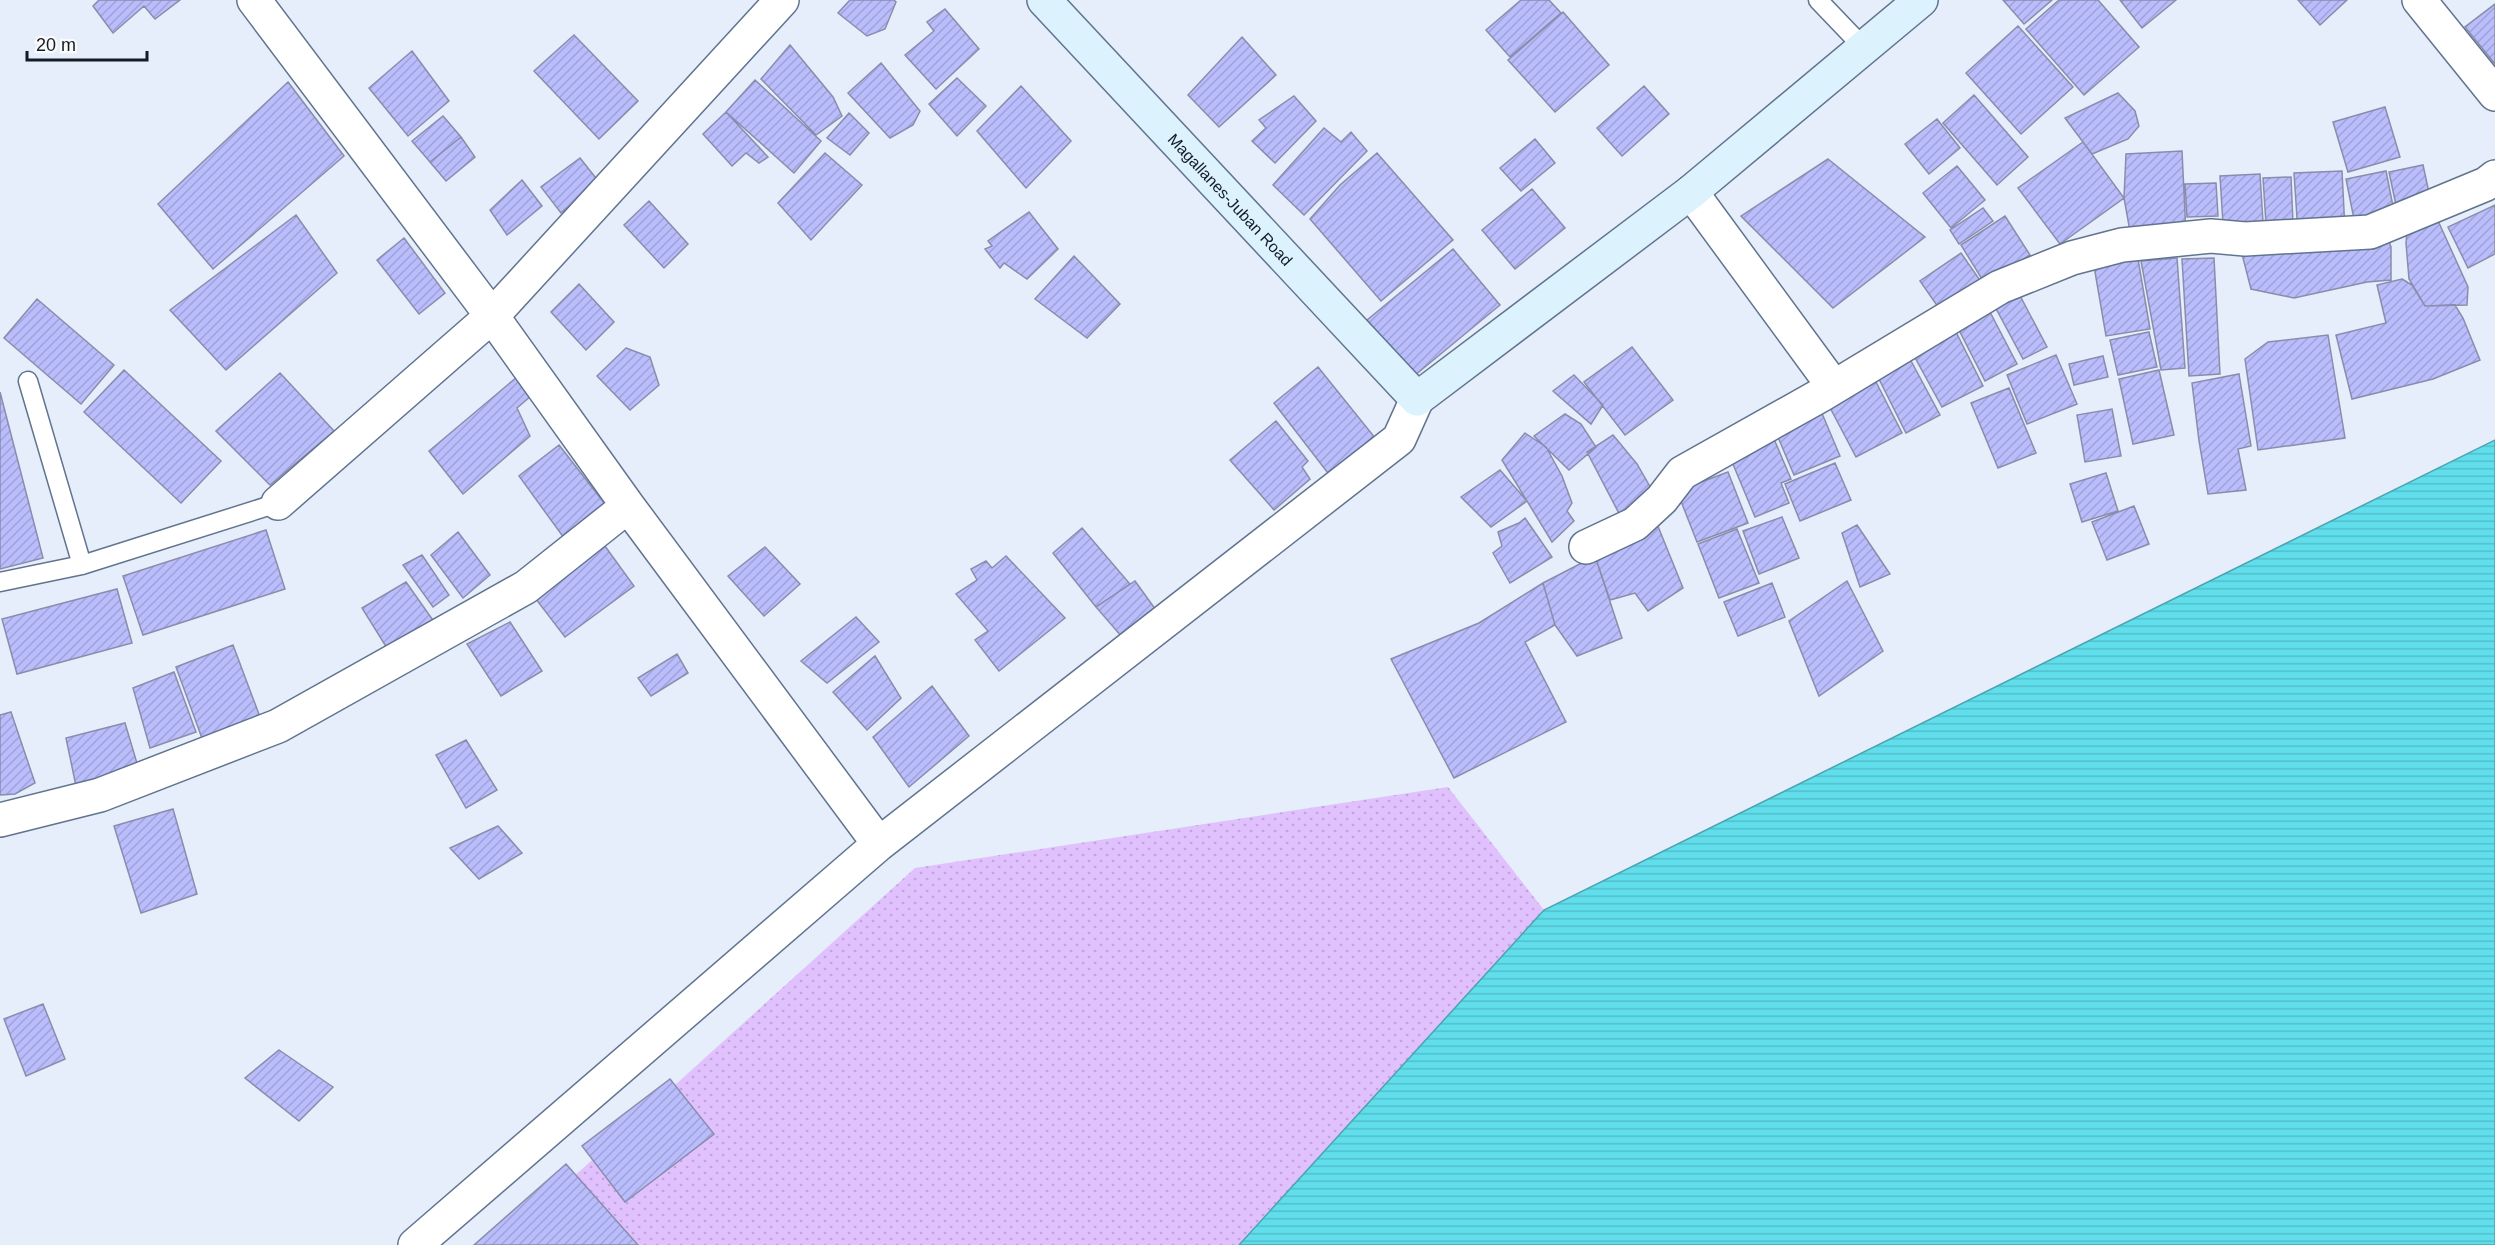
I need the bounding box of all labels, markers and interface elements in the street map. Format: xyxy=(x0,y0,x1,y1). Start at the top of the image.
scale bar xyxy=(27,24,147,62)
text: 20 m xyxy=(36,35,76,55)
street label: Magallanes-Juban Road xyxy=(1165,130,1296,269)

